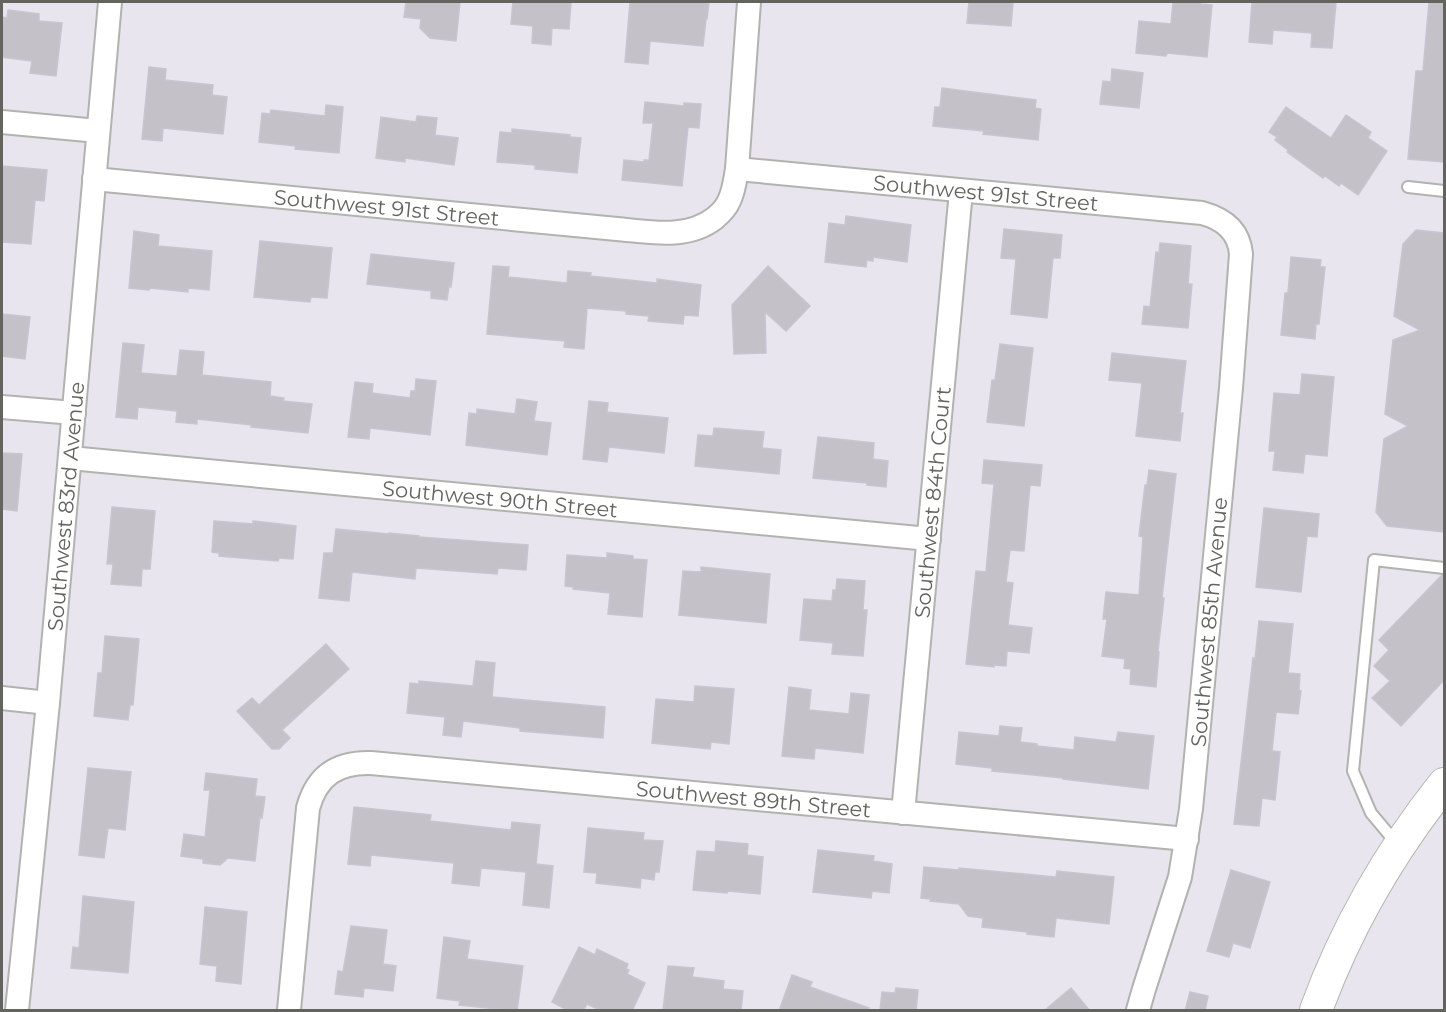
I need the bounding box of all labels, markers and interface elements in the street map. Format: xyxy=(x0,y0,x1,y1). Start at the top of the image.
street label: Southwest 91st Street xyxy=(872,169,1100,216)
street label: Southwest 91st Street xyxy=(273,184,500,230)
street label: Southwest 83rd Avenue xyxy=(42,381,89,632)
street label: Southwest 84th Court xyxy=(909,385,955,619)
street label: Southwest 90th Street xyxy=(381,475,619,522)
street label: Southwest 85th Avenue xyxy=(1186,496,1232,748)
street label: Southwest 89th Street xyxy=(635,775,872,822)

